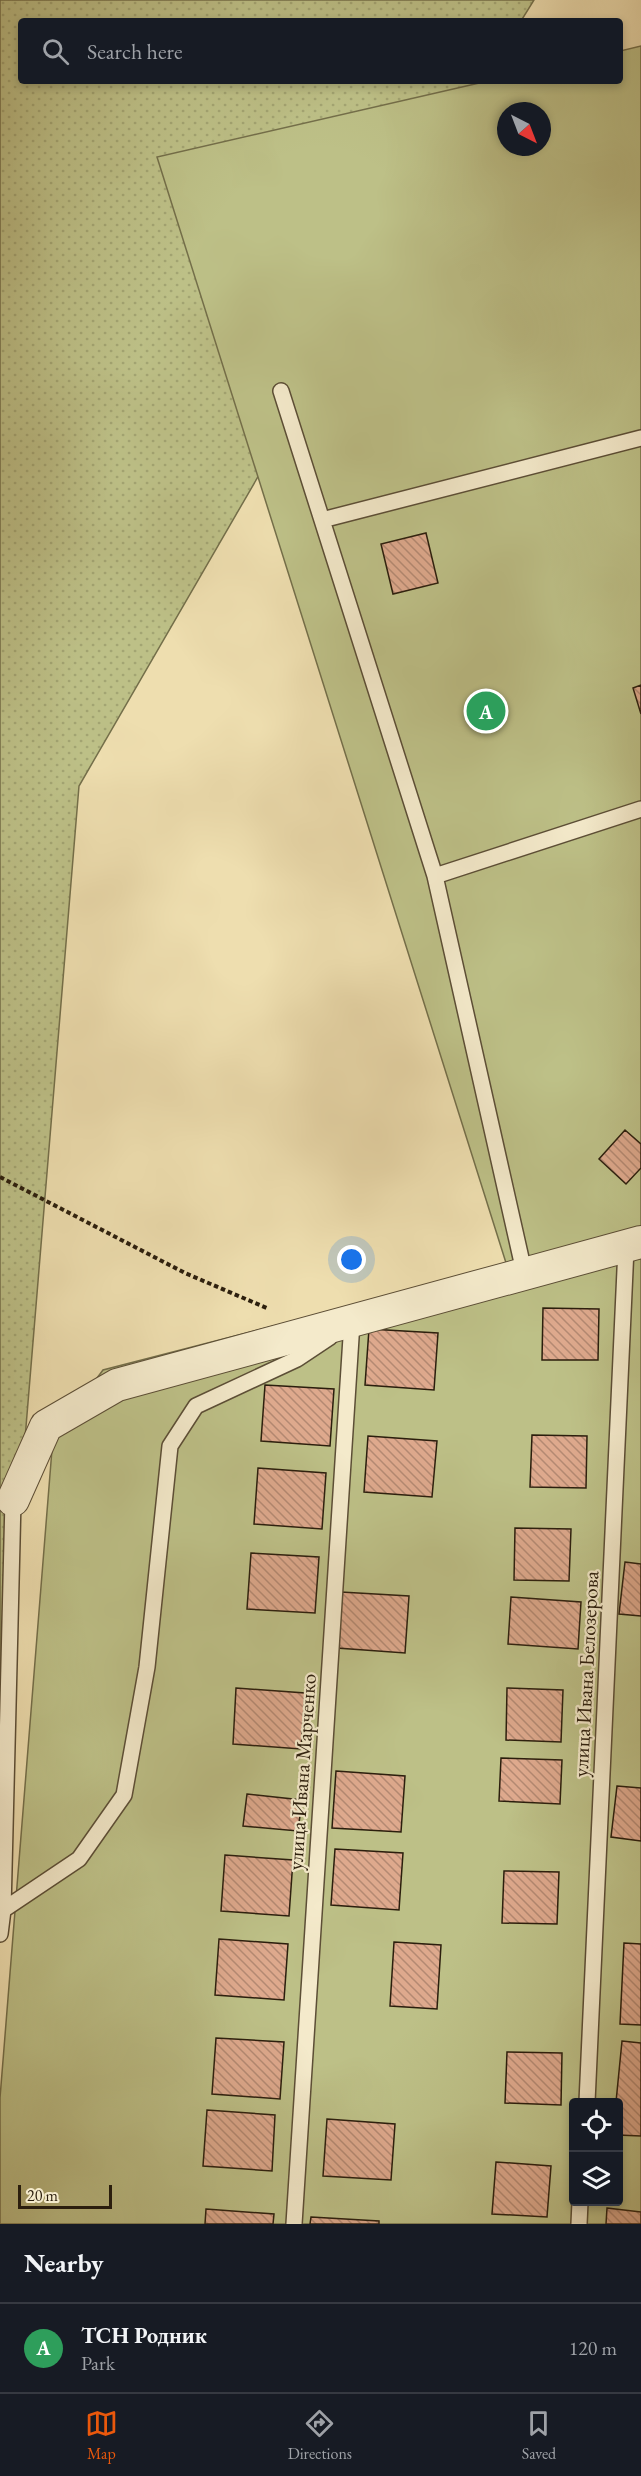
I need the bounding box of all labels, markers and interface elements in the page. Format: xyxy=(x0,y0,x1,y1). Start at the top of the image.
search box xyxy=(18,18,623,84)
icon: search xyxy=(39,35,72,68)
text: Search here xyxy=(87,37,182,66)
north arrow xyxy=(497,102,551,156)
pin: A xyxy=(466,688,506,734)
your location xyxy=(337,1245,366,1274)
street label: улица Ивана Белозерова xyxy=(567,1570,604,1778)
street label: улица Ивана Марченко xyxy=(281,1673,322,1871)
map controls xyxy=(569,2098,623,2206)
button: locate xyxy=(569,2098,623,2152)
button: layers xyxy=(569,2152,623,2206)
scale bar xyxy=(18,2182,112,2210)
text: 20 m xyxy=(27,2185,58,2206)
text: Nearby xyxy=(24,2246,104,2280)
text: ТСН Родник xyxy=(81,2321,207,2350)
text: A xyxy=(36,2335,51,2361)
text: 120 m xyxy=(569,2335,617,2361)
text: Park xyxy=(81,2350,115,2376)
tab: Map xyxy=(85,2407,118,2464)
tab: Directions xyxy=(288,2407,352,2464)
tab: Saved xyxy=(522,2407,556,2464)

